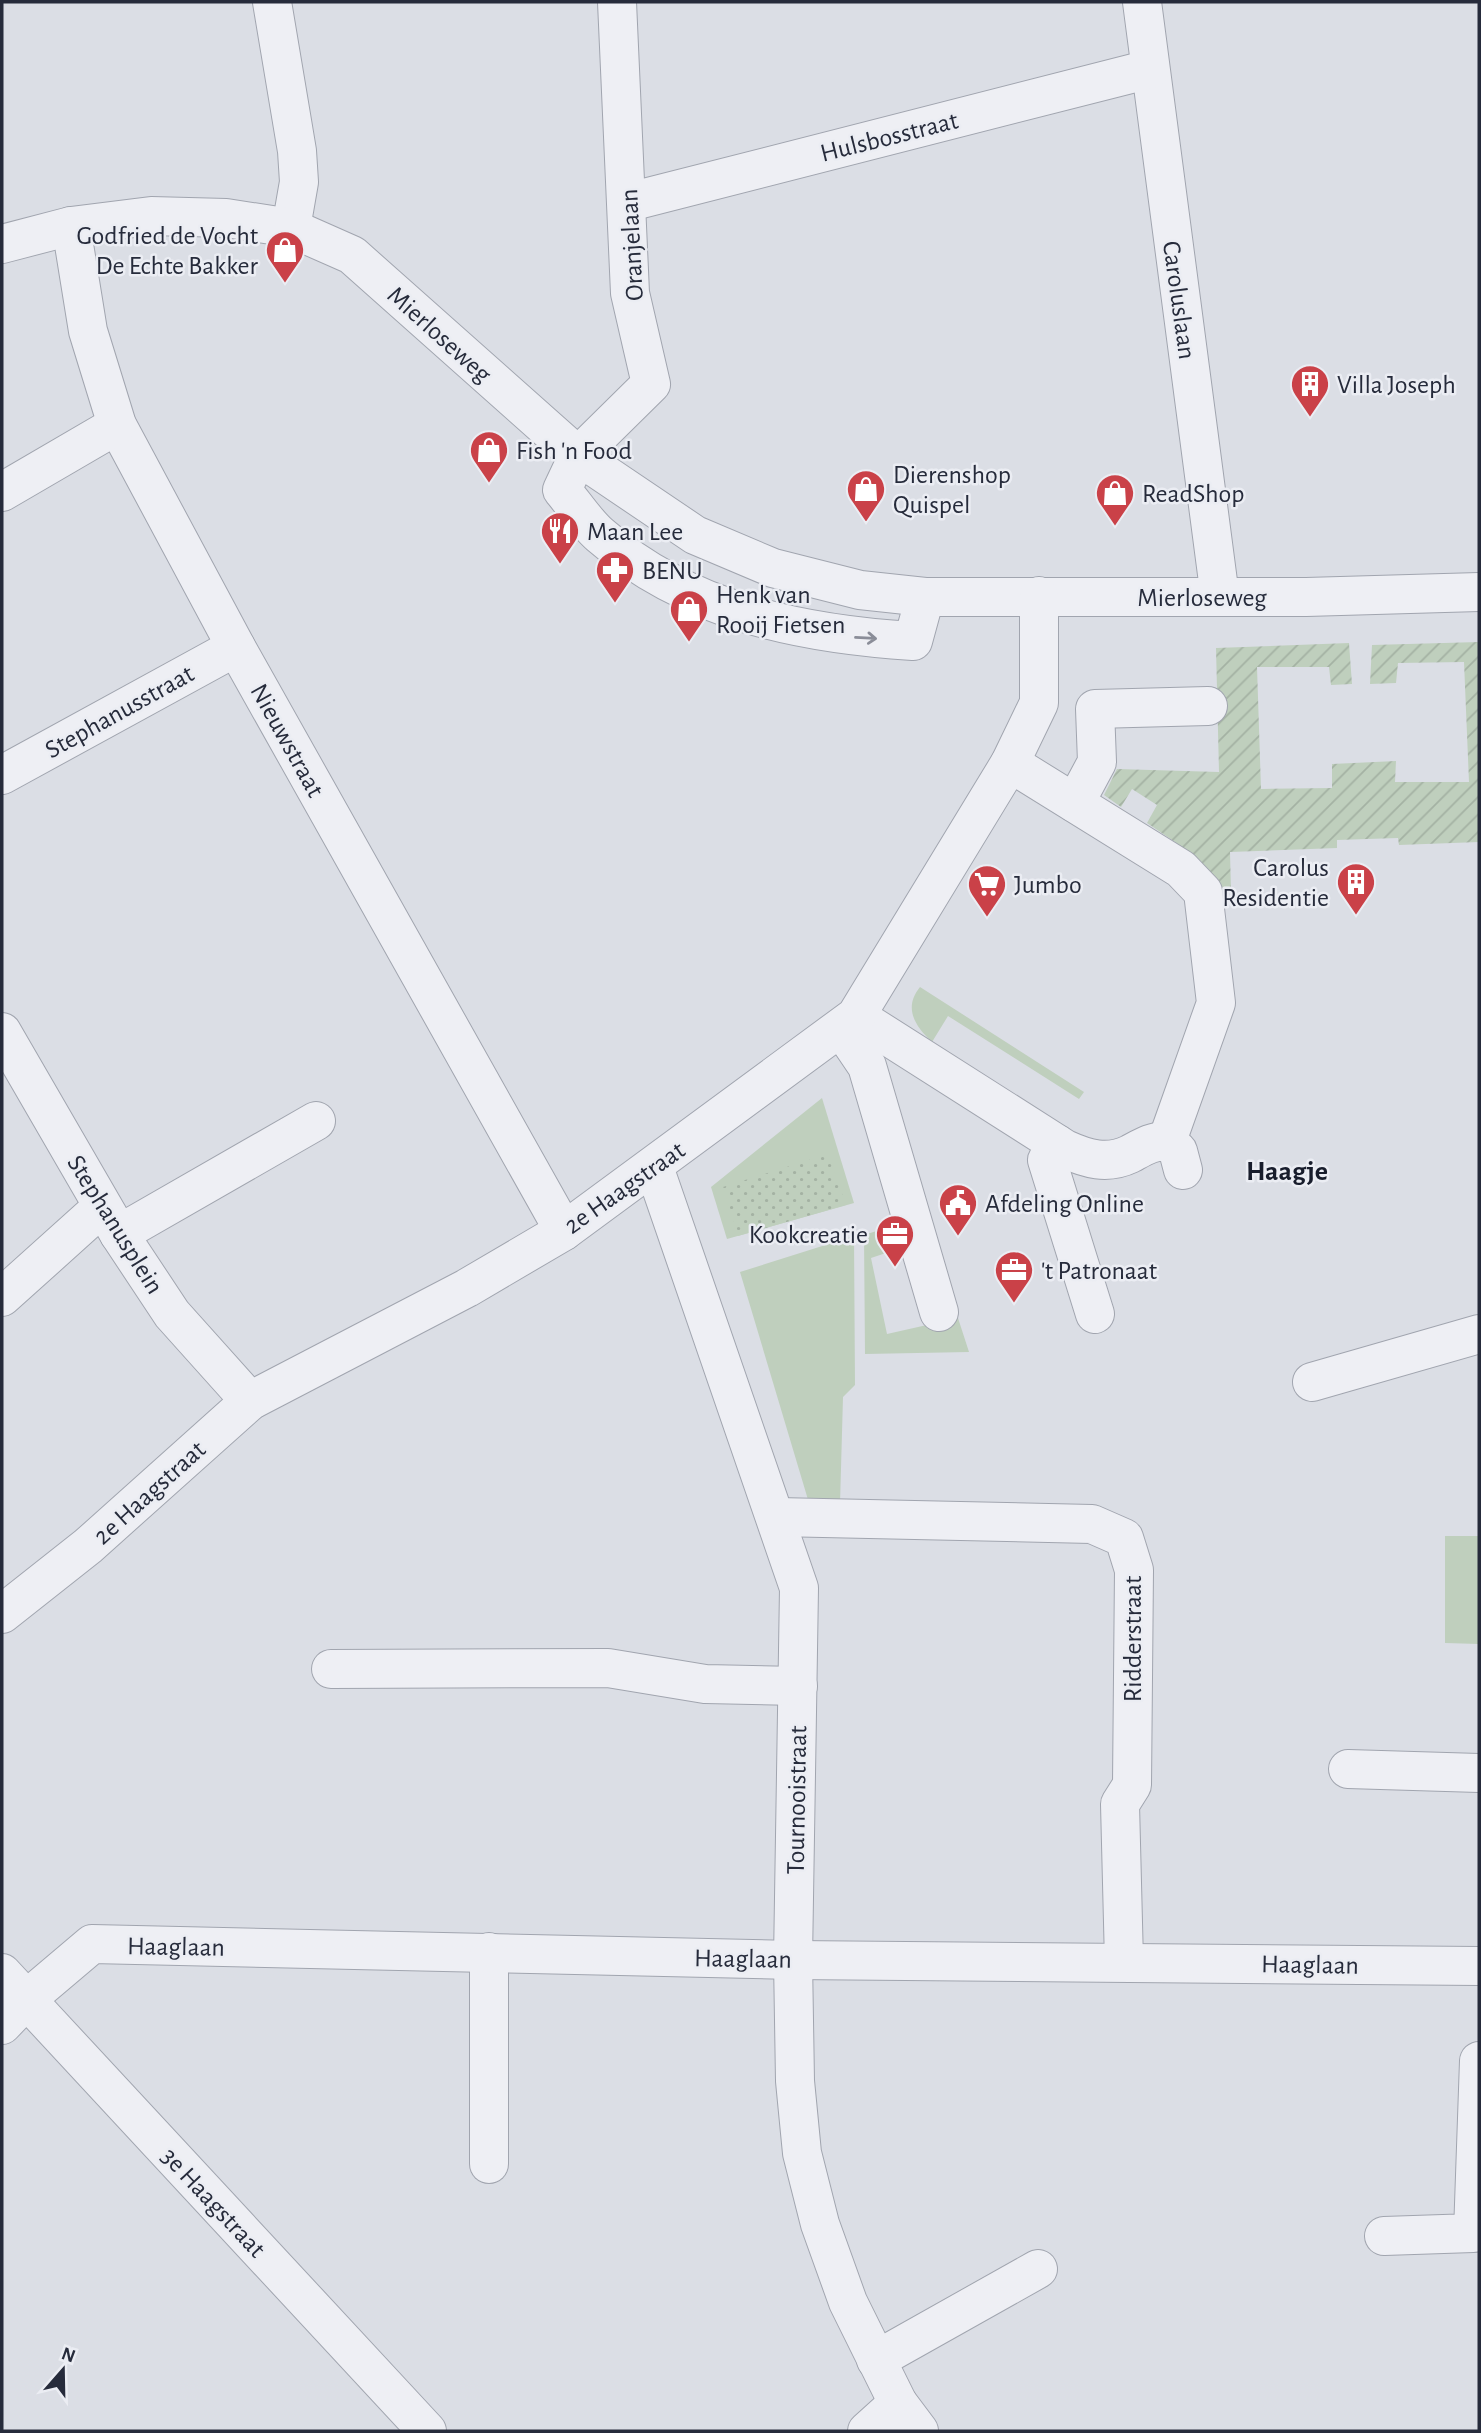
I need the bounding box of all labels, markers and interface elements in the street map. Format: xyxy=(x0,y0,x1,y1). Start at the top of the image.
street label: Hulsbosstraat xyxy=(818,107,961,167)
street label: Oranjelaan xyxy=(616,188,648,302)
place label: Godfried de Vocht De Echte Bakker xyxy=(77,223,259,279)
shop icon: Godfried de Vocht De Echte Bakker xyxy=(264,229,306,284)
street label: Caroluslaan xyxy=(1158,239,1200,361)
street label: Mierloseweg xyxy=(382,282,496,388)
building icon: Villa Joseph xyxy=(1289,363,1331,418)
place label: Villa Joseph xyxy=(1337,372,1456,398)
shop icon: Fish 'n Food xyxy=(468,429,510,484)
place label: Fish 'n Food xyxy=(516,438,632,464)
place label: Dierenshop Quispel xyxy=(893,462,1011,518)
shop icon: Dierenshop Quispel xyxy=(845,468,887,523)
shop icon: ReadShop xyxy=(1094,472,1136,527)
place label: ReadShop xyxy=(1142,481,1244,507)
restaurant icon: Maan Lee xyxy=(539,510,581,565)
place label: Maan Lee xyxy=(587,519,683,545)
pharmacy icon: BENU xyxy=(594,549,636,604)
place label: BENU xyxy=(642,558,703,584)
place label: Henk van Rooij Fietsen xyxy=(716,582,845,638)
street label: Mierloseweg xyxy=(1137,585,1267,611)
shop icon: Henk van Rooij Fietsen xyxy=(668,588,710,643)
one-way arrow xyxy=(855,632,878,645)
street label: Stephanusstraat xyxy=(41,660,198,763)
street label: Nieuwstraat xyxy=(245,680,329,801)
place label: Carolus Residentie xyxy=(1222,855,1329,911)
building icon: Carolus Residentie xyxy=(1335,861,1377,916)
supermarket icon: Jumbo xyxy=(966,863,1008,918)
place label: Jumbo xyxy=(1014,872,1082,898)
street label: 2e Haagstraat xyxy=(560,1137,690,1239)
street label: Stephanusplein xyxy=(62,1150,168,1299)
district label: Haagje xyxy=(1246,1158,1328,1186)
public building icon: Afdeling Online xyxy=(937,1182,979,1237)
place label: Afdeling Online xyxy=(985,1191,1144,1217)
office icon: Kookcreatie xyxy=(874,1213,916,1268)
place label: Kookcreatie xyxy=(749,1222,868,1248)
office icon: 't Patronaat xyxy=(993,1249,1035,1304)
place label: 't Patronaat xyxy=(1041,1258,1157,1284)
street label: 2e Haagstraat xyxy=(89,1436,211,1549)
street label: Ridderstraat xyxy=(1120,1576,1146,1702)
street label: Tournooistraat xyxy=(783,1725,811,1875)
street label: Haaglaan xyxy=(127,1933,225,1961)
street label: Haaglaan xyxy=(694,1945,792,1973)
street label: Haaglaan xyxy=(1261,1951,1359,1979)
street label: 3e Haagstraat xyxy=(156,2143,270,2262)
north arrow xyxy=(28,2335,98,2405)
text: N xyxy=(59,2344,78,2367)

